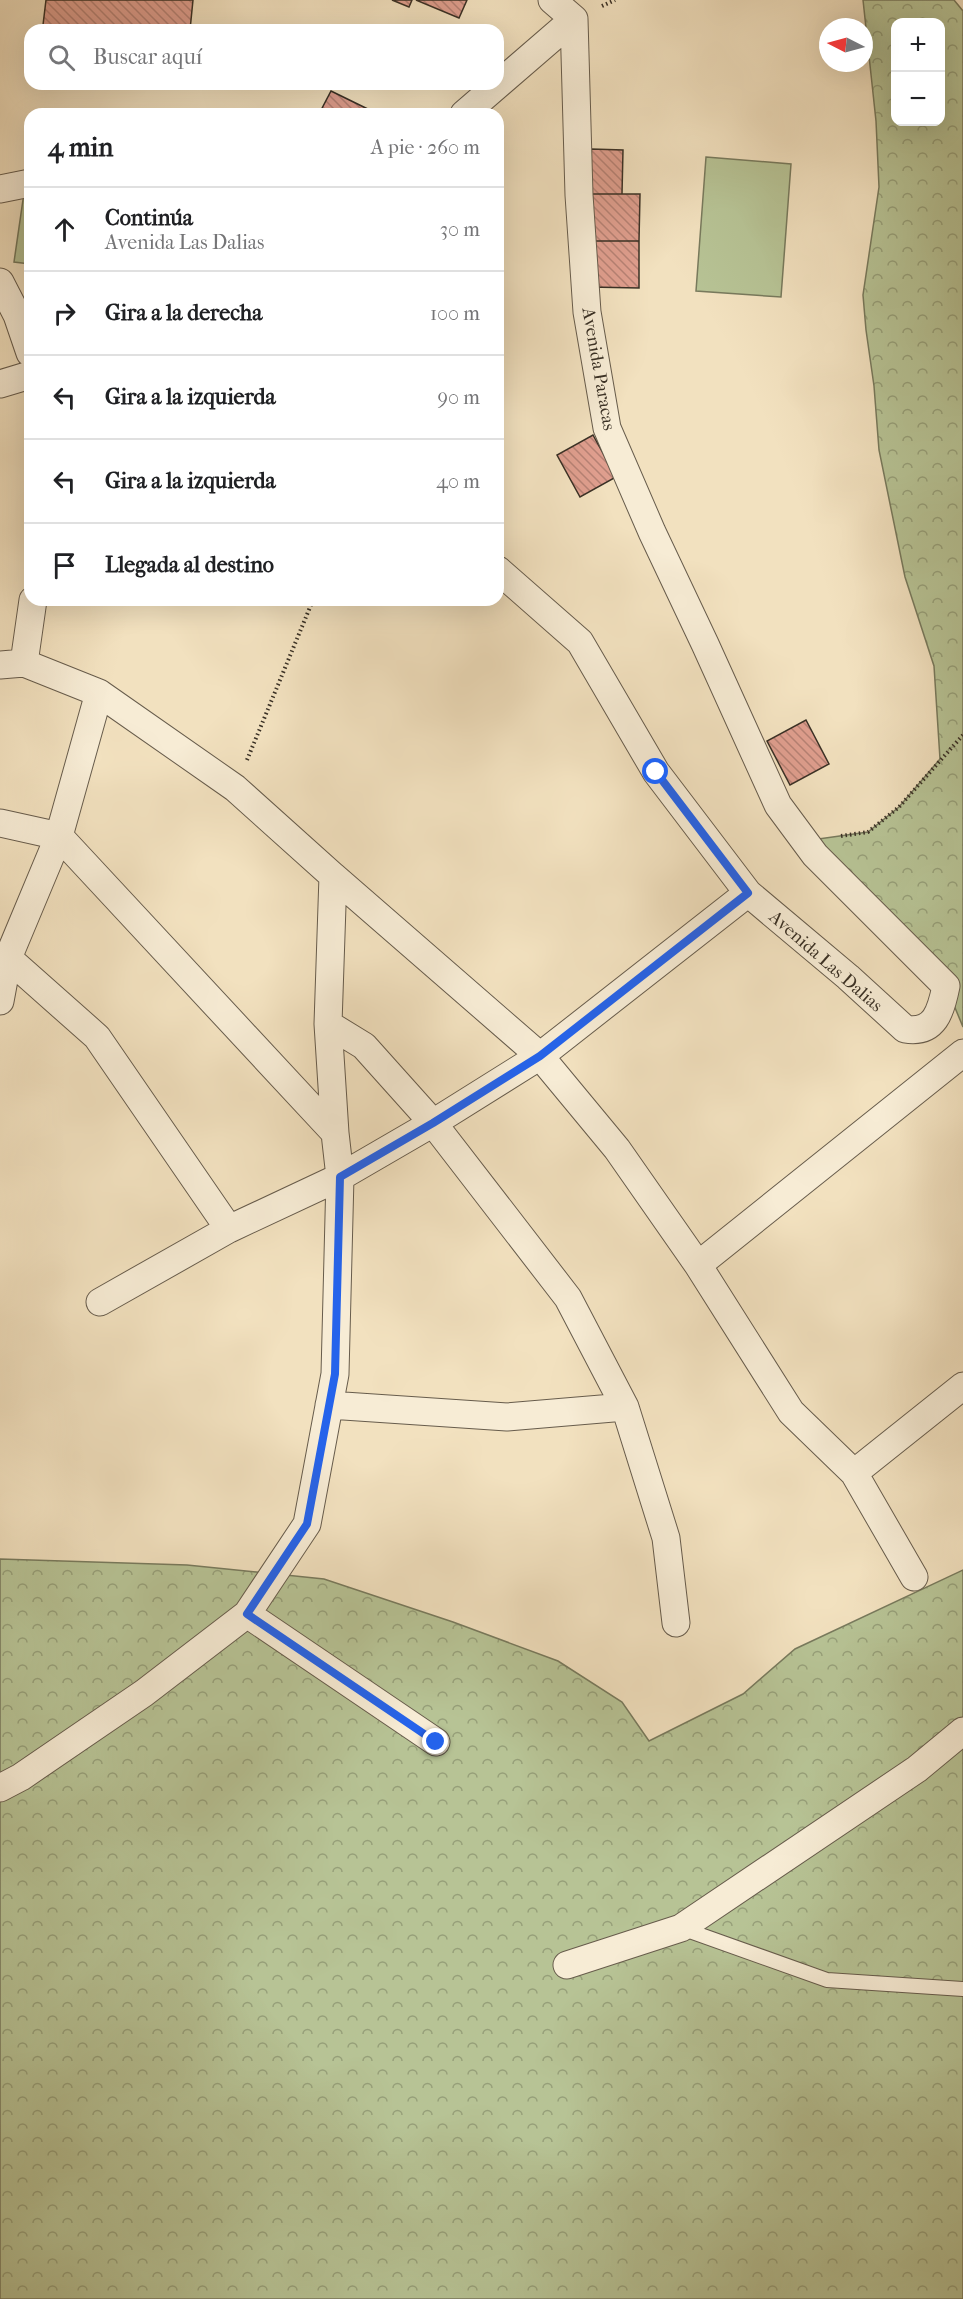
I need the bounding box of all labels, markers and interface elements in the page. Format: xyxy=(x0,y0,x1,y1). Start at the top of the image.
north arrow xyxy=(819,18,873,72)
map controls xyxy=(891,18,945,126)
button: + xyxy=(891,18,945,72)
search box xyxy=(24,24,504,90)
icon: search xyxy=(45,41,78,74)
text: Buscar aquí xyxy=(93,44,202,70)
button: − xyxy=(891,72,945,126)
text: 4 min xyxy=(48,132,113,163)
text: A pie · 260 m xyxy=(371,136,480,159)
text: Continúa xyxy=(105,205,193,231)
icon: ahead xyxy=(48,213,81,246)
text: 30 m xyxy=(440,218,480,241)
text: Avenida Las Dalias xyxy=(105,231,264,254)
icon: right xyxy=(48,297,81,330)
text: Gira a la derecha xyxy=(105,300,262,326)
text: 100 m xyxy=(430,302,480,325)
street label: Avenida Paracas xyxy=(577,305,620,432)
icon: left xyxy=(48,381,81,414)
text: Gira a la izquierda xyxy=(105,384,276,410)
text: 90 m xyxy=(438,386,480,409)
icon: left xyxy=(48,465,81,498)
text: Gira a la izquierda xyxy=(105,468,276,494)
text: 40 m xyxy=(436,470,480,493)
icon: arrive xyxy=(48,549,81,582)
text: Llegada al destino xyxy=(105,552,274,578)
route start xyxy=(642,758,668,784)
street label: Avenida Las Dalias xyxy=(764,906,887,1017)
route end xyxy=(422,1728,448,1754)

